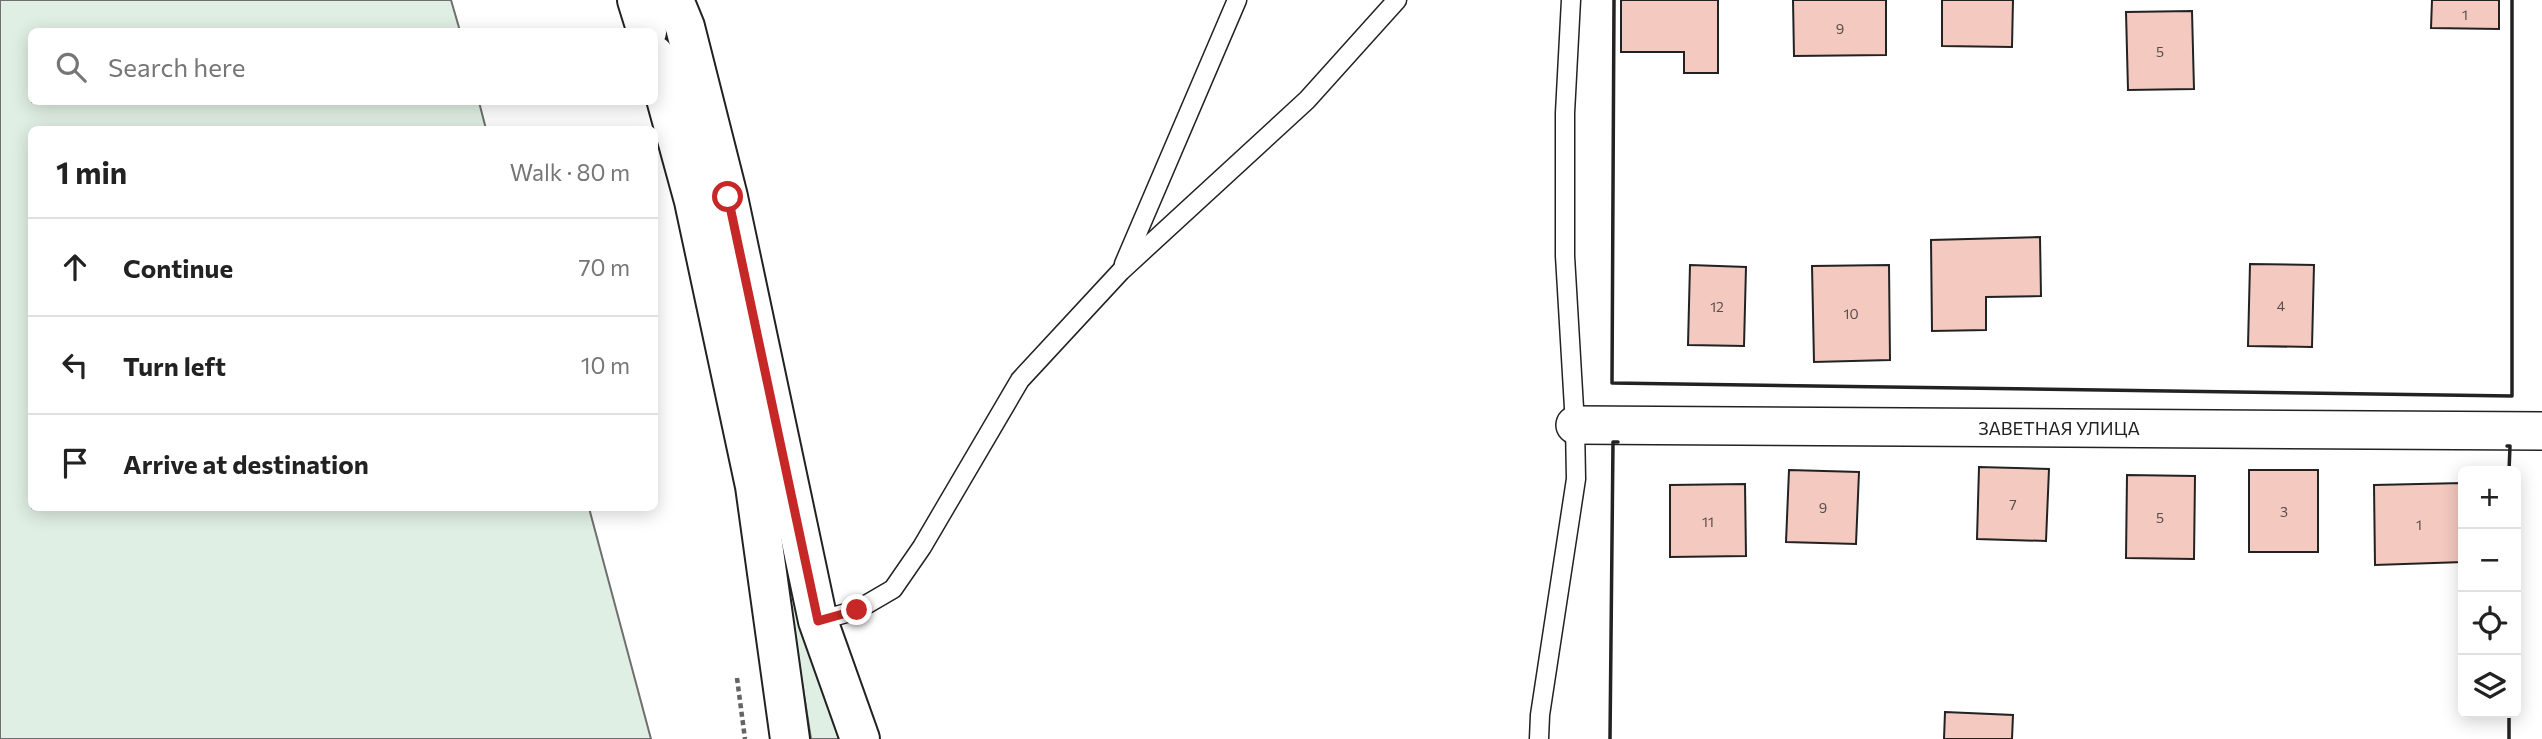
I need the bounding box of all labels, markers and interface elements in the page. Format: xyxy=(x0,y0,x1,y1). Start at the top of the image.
house number: 1 xyxy=(2462,6,2468,23)
house number: 9 xyxy=(1836,20,1844,37)
search box xyxy=(28,28,658,105)
house number: 5 xyxy=(2156,43,2164,60)
icon: search xyxy=(52,48,90,86)
text: Search here xyxy=(108,51,246,82)
text: 1 min xyxy=(56,153,127,190)
text: Walk · 80 m xyxy=(510,158,630,186)
route start xyxy=(712,181,743,212)
icon: ahead xyxy=(56,248,94,286)
text: Continue xyxy=(123,252,233,283)
text: 70 m xyxy=(578,253,630,281)
house number: 4 xyxy=(2277,297,2286,314)
house number: 12 xyxy=(1710,298,1724,315)
house number: 10 xyxy=(1843,305,1859,322)
icon: left xyxy=(56,346,94,384)
text: Turn left xyxy=(123,350,226,381)
text: 10 m xyxy=(581,351,630,379)
street label: ЗАВЕТНАЯ УЛИЦА xyxy=(1978,417,2140,439)
icon: arrive xyxy=(56,444,94,482)
text: Arrive at destination xyxy=(123,448,369,479)
map controls xyxy=(2458,466,2521,718)
button: + xyxy=(2458,466,2521,529)
house number: 7 xyxy=(2009,496,2017,513)
house number: 9 xyxy=(1819,499,1827,516)
house number: 3 xyxy=(2280,503,2288,520)
house number: 5 xyxy=(2156,509,2164,526)
house number: 11 xyxy=(1702,513,1714,530)
house number: 1 xyxy=(2416,516,2422,533)
button: − xyxy=(2458,529,2521,592)
button: locate xyxy=(2458,592,2521,655)
route end xyxy=(841,594,872,625)
button: layers xyxy=(2458,655,2521,718)

